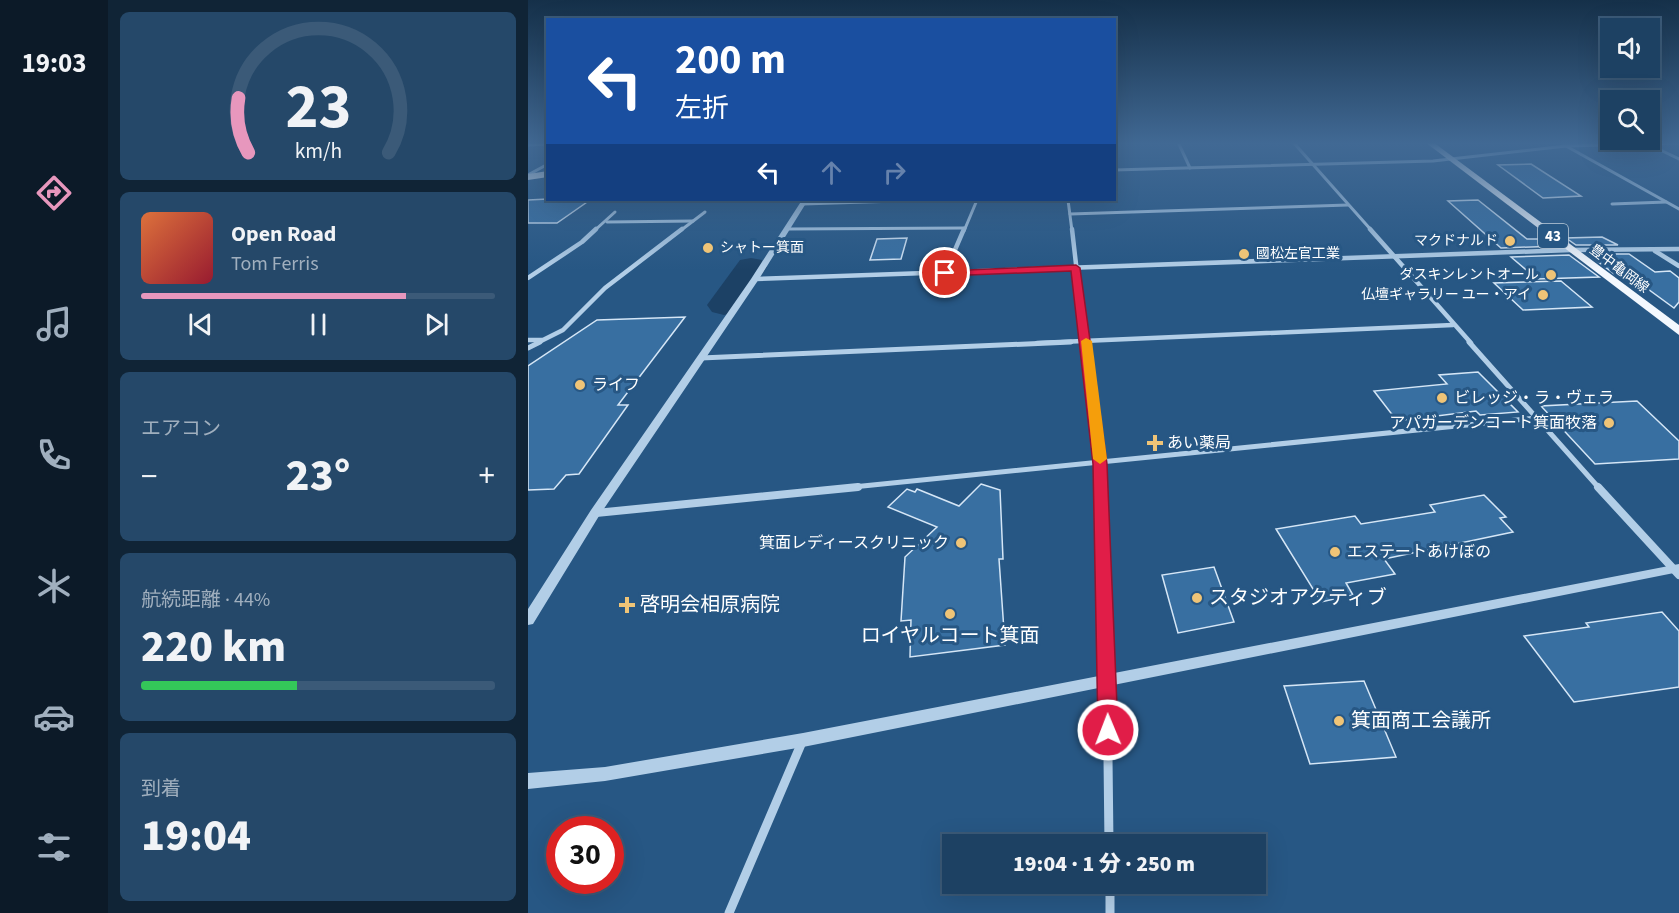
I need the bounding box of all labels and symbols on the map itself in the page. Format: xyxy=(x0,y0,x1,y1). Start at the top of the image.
road number: 43 xyxy=(1538,224,1568,248)
place label: マクドナルド xyxy=(1414,231,1498,251)
marker: マクドナルド xyxy=(1503,234,1517,248)
place label: シャトー箕面 xyxy=(720,238,804,258)
street label: 豊中亀岡線 xyxy=(1585,240,1653,298)
marker: シャトー箕面 xyxy=(701,241,715,255)
place label: 國松左官工業 xyxy=(1256,244,1340,264)
pin xyxy=(919,247,970,298)
marker: 國松左官工業 xyxy=(1237,247,1251,261)
place label: ダスキンレントオール xyxy=(1399,265,1539,285)
marker: ダスキンレントオール xyxy=(1544,268,1558,282)
place label: 仏壇ギャラリー ユー・アイ xyxy=(1361,285,1531,305)
marker: 仏壇ギャラリー ユー・アイ xyxy=(1536,288,1550,302)
place label: ライフ xyxy=(592,374,640,396)
marker: ライフ xyxy=(573,378,587,392)
place label: ビレッジ・ラ・ヴェラ xyxy=(1454,387,1614,409)
marker: ビレッジ・ラ・ヴェラ xyxy=(1435,391,1449,405)
place label: アパガーデンコート箕面牧落 xyxy=(1389,412,1597,434)
marker: アパガーデンコート箕面牧落 xyxy=(1602,416,1616,430)
place label: あい薬局 xyxy=(1167,432,1231,454)
marker: あい薬局 xyxy=(1148,436,1162,450)
place label: 箕面レディースクリニック xyxy=(759,532,949,554)
marker: 箕面レディースクリニック xyxy=(954,536,968,550)
place label: エステートあけぼの xyxy=(1347,541,1491,563)
marker: エステートあけぼの xyxy=(1328,545,1342,559)
place label: スタジオアクティブ xyxy=(1209,584,1387,612)
place label: 啓明会相原病院 xyxy=(640,591,780,619)
marker: スタジオアクティブ xyxy=(1190,591,1204,605)
marker: 啓明会相原病院 xyxy=(618,596,636,614)
marker: ロイヤルコート箕面 xyxy=(943,607,957,621)
place label: ロイヤルコート箕面 xyxy=(861,622,1040,650)
position arrow xyxy=(1076,698,1140,762)
place label: 箕面商工会議所 xyxy=(1351,707,1491,735)
marker: 箕面商工会議所 xyxy=(1332,714,1346,728)
speed limit sign: 30 xyxy=(546,816,624,894)

